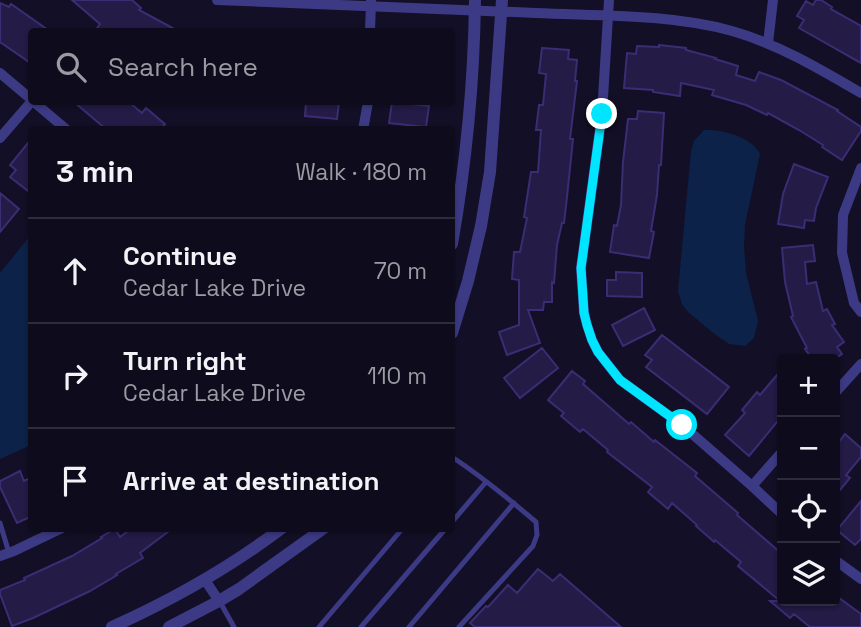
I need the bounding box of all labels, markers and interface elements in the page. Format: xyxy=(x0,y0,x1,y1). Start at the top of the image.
search box xyxy=(28,28,455,105)
icon: search xyxy=(52,48,90,86)
text: Search here xyxy=(108,50,258,84)
route end xyxy=(586,98,617,129)
text: 3 min xyxy=(56,152,134,191)
text: Walk · 180 m xyxy=(295,157,427,187)
text: Continue xyxy=(123,239,237,273)
icon: ahead xyxy=(56,252,94,290)
text: 70 m xyxy=(374,256,427,286)
text: Cedar Lake Drive xyxy=(123,273,306,303)
text: Turn right xyxy=(123,344,247,378)
map controls xyxy=(777,354,840,606)
button: + xyxy=(777,354,840,417)
icon: right xyxy=(56,357,94,395)
text: 110 m xyxy=(367,361,427,391)
text: Cedar Lake Drive xyxy=(123,378,306,408)
route start xyxy=(666,409,697,440)
button: − xyxy=(777,417,840,480)
icon: arrive xyxy=(56,462,94,500)
text: Arrive at destination xyxy=(123,464,380,498)
button: locate xyxy=(777,480,840,543)
button: layers xyxy=(777,543,840,606)

